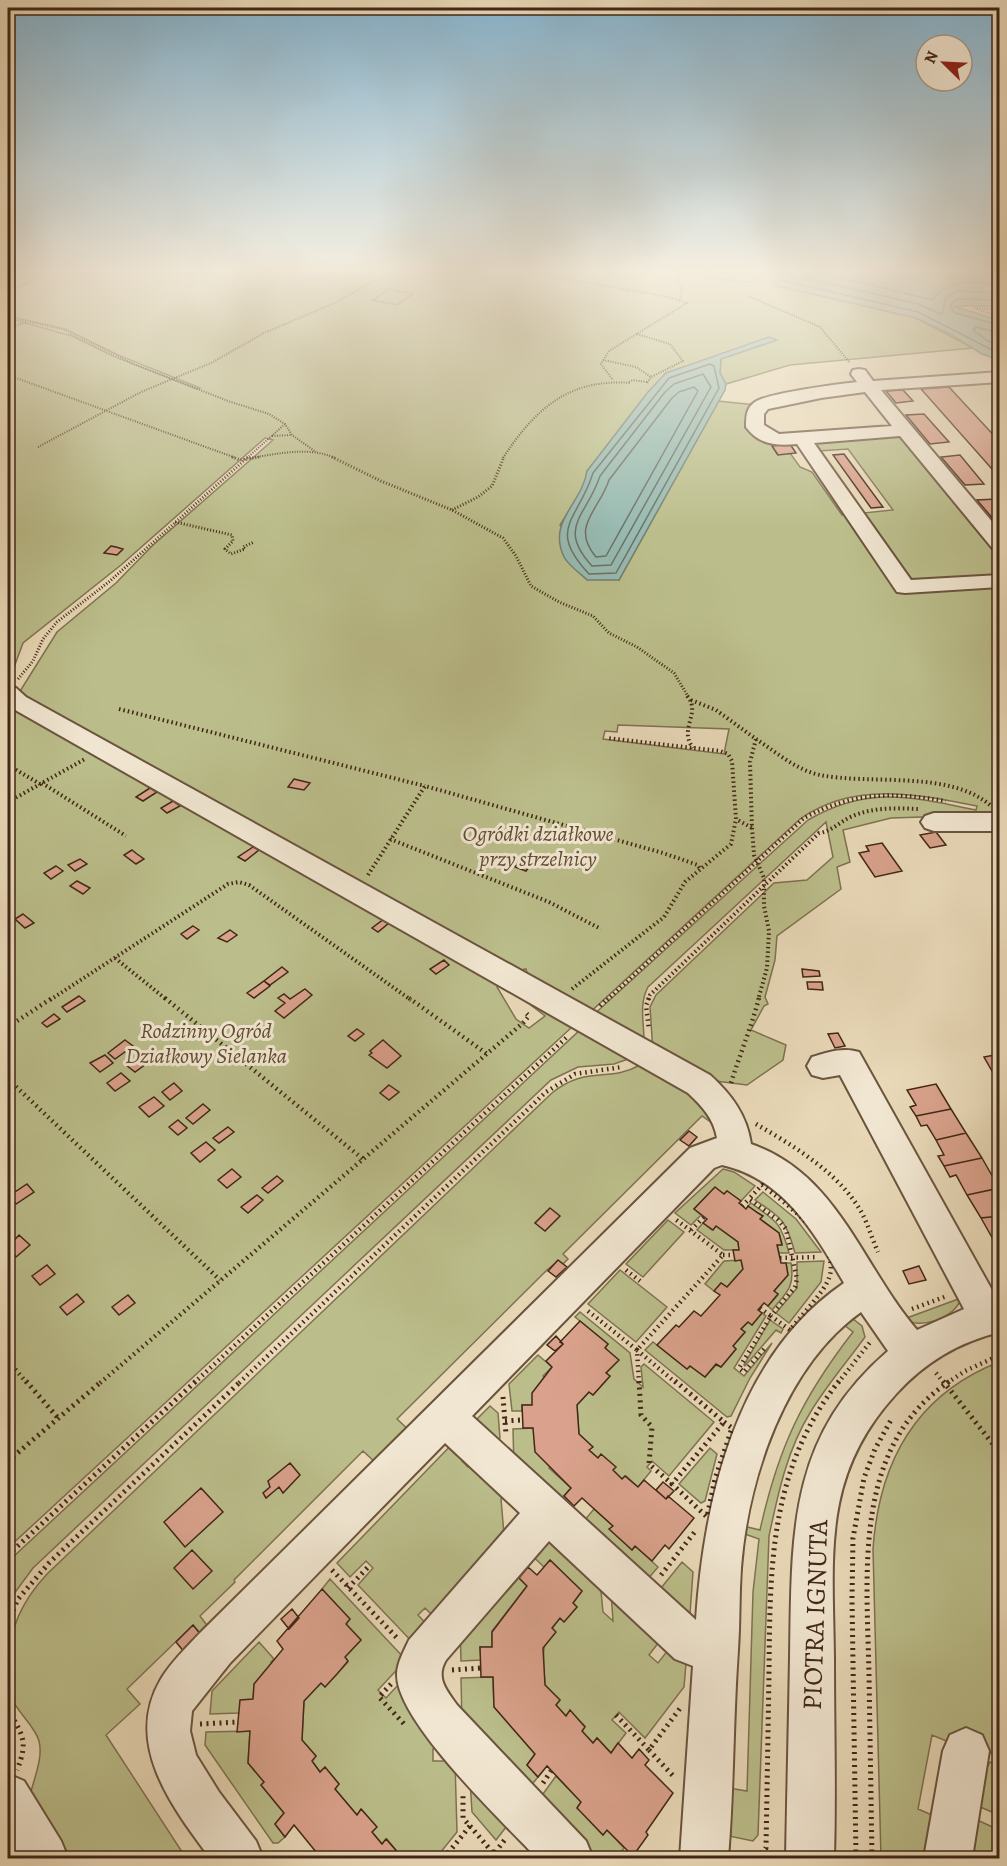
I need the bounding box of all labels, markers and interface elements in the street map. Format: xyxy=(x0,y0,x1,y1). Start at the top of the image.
north arrow xyxy=(914,33,974,93)
text: N xyxy=(919,47,944,67)
park label: Ogródki działkowe przy strzelnicy xyxy=(463,819,613,874)
park label: Rodzinny Ogród Działkowy Sielanka xyxy=(125,1016,287,1071)
street label: PIOTRA IGNUTA xyxy=(794,1518,836,1711)

